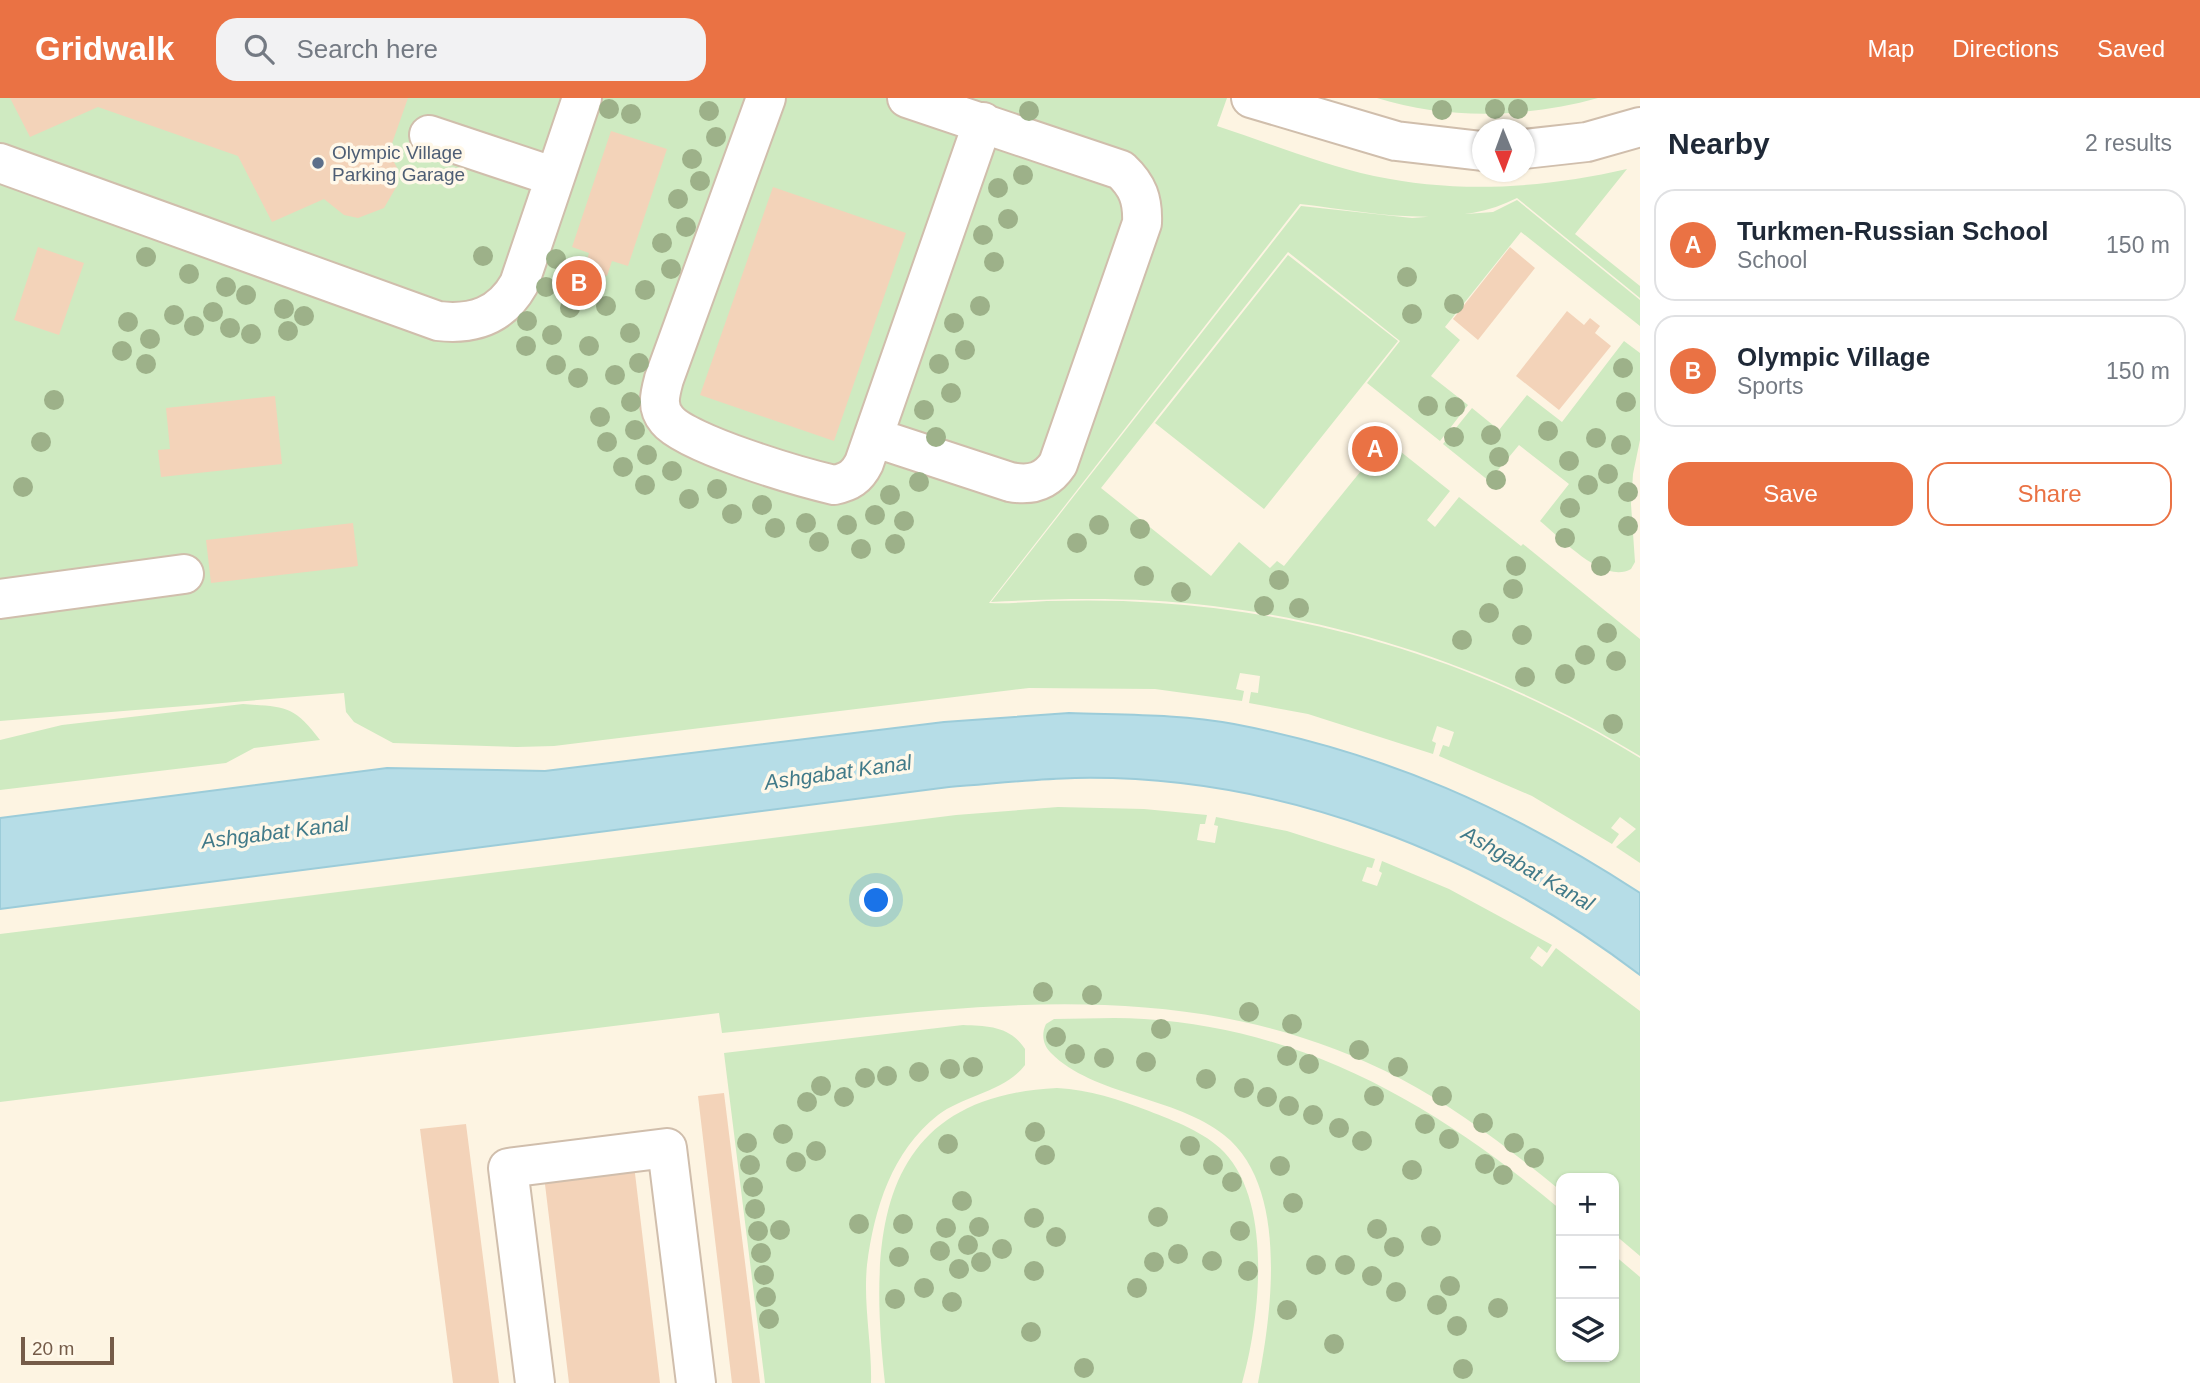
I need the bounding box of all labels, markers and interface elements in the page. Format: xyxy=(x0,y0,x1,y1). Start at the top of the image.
search box xyxy=(216,18,706,81)
text: Gridwalk xyxy=(35,30,174,67)
icon: search xyxy=(240,30,278,68)
text: Search here xyxy=(296,34,438,64)
text: Map xyxy=(1868,35,1914,62)
text: Directions xyxy=(1952,35,2059,62)
text: Saved xyxy=(2097,35,2165,62)
north arrow xyxy=(1472,119,1535,182)
text: Nearby xyxy=(1668,127,1770,160)
text: 2 results xyxy=(2085,130,2172,156)
place label: Olympic Village Parking Garage xyxy=(332,142,465,185)
marker: Olympic Village Parking Garage xyxy=(310,155,326,171)
text: Turkmen-Russian School xyxy=(1737,216,2049,246)
text: A xyxy=(1685,232,1701,258)
text: 150 m xyxy=(2106,232,2170,258)
text: School xyxy=(1737,247,1807,273)
pin: B xyxy=(556,257,602,309)
text: Olympic Village xyxy=(1737,342,1930,372)
text: B xyxy=(1685,358,1701,384)
text: 150 m xyxy=(2106,358,2170,384)
text: Sports xyxy=(1737,373,1803,399)
pin: A xyxy=(1352,423,1398,475)
button: Save xyxy=(1668,462,1913,526)
button: Share xyxy=(1927,462,2172,526)
water label: Ashgabat Kanal xyxy=(761,750,914,794)
water label: Ashgabat Kanal xyxy=(198,811,351,853)
water label: Ashgabat Kanal xyxy=(1456,820,1599,916)
your location xyxy=(859,883,893,917)
map controls xyxy=(1556,1173,1619,1362)
button: + xyxy=(1556,1173,1619,1236)
button: − xyxy=(1556,1236,1619,1299)
button: layers xyxy=(1556,1299,1619,1362)
scale bar xyxy=(21,1334,114,1366)
text: 20 m xyxy=(32,1338,74,1359)

